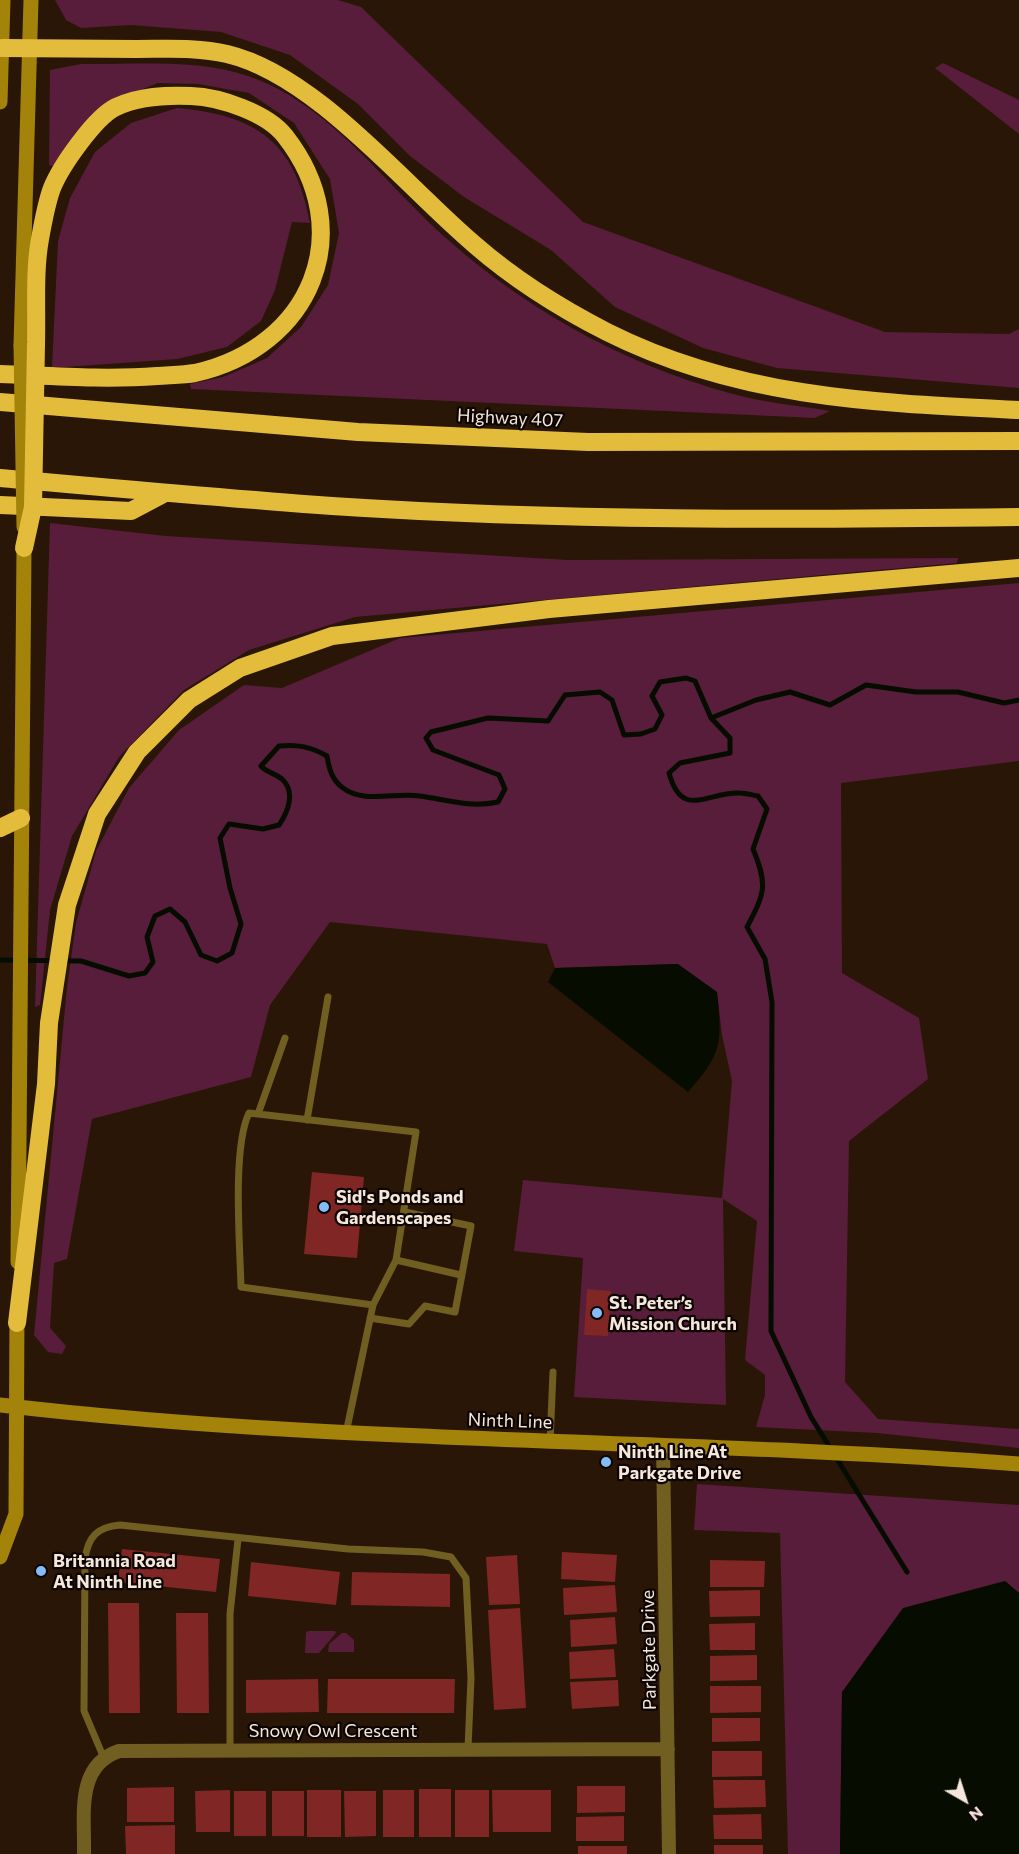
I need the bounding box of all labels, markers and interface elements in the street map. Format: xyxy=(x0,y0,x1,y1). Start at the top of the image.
street label: Highway 407 xyxy=(456,404,564,432)
place label: Sid's Ponds and Gardenscapes xyxy=(336,1186,464,1228)
marker: Sid's Ponds and Gardenscapes xyxy=(317,1200,331,1214)
place label: St. Peter’s Mission Church xyxy=(609,1292,737,1334)
marker: St. Peter’s Mission Church xyxy=(590,1306,604,1320)
street label: Ninth Line xyxy=(467,1409,553,1433)
place label: Ninth Line At Parkgate Drive xyxy=(618,1441,741,1484)
marker: Ninth Line At Parkgate Drive xyxy=(599,1455,613,1469)
place label: Britannia Road At Ninth Line xyxy=(53,1550,176,1592)
marker: Britannia Road At Ninth Line xyxy=(34,1564,48,1578)
street label: Parkgate Drive xyxy=(637,1590,661,1710)
street label: Snowy Owl Crescent xyxy=(249,1720,417,1742)
north arrow xyxy=(935,1770,995,1830)
text: N xyxy=(966,1803,987,1826)

